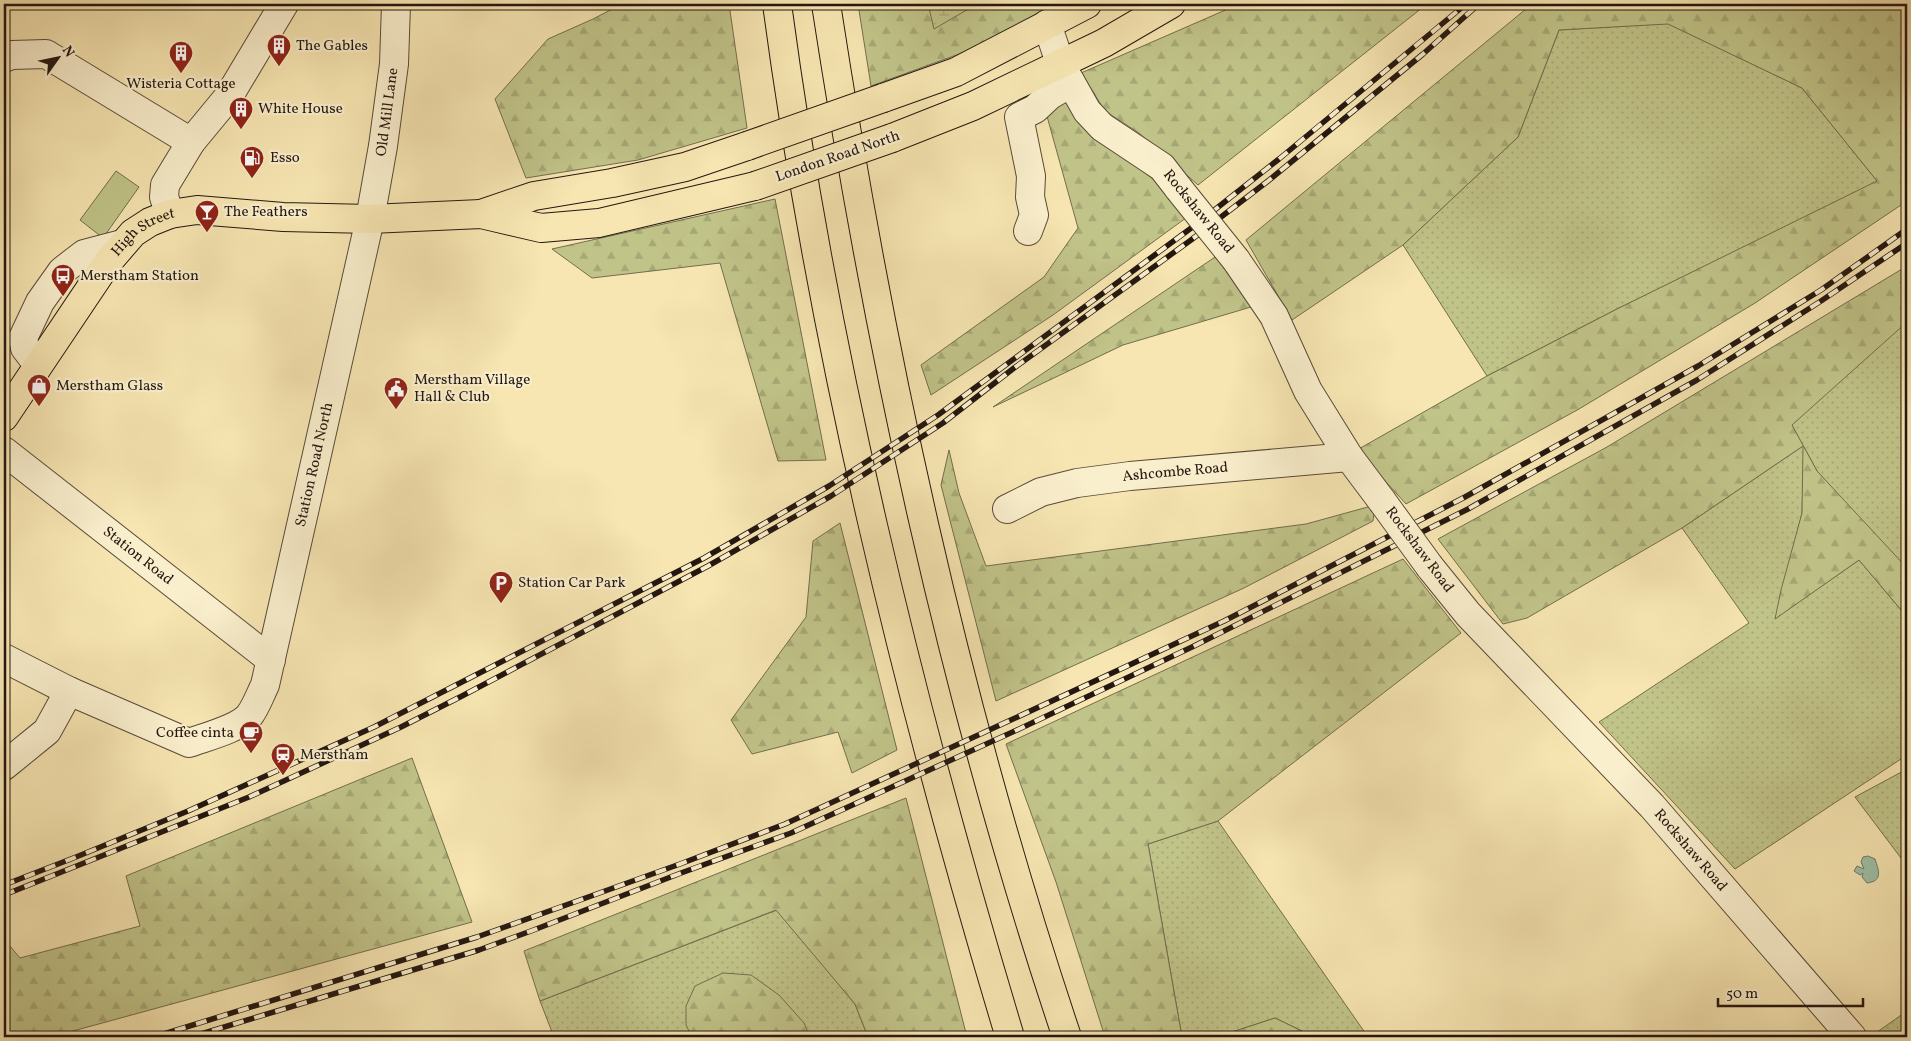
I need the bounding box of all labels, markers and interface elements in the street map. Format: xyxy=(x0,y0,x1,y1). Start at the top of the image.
north arrow xyxy=(32,32,82,82)
building icon: The Gables xyxy=(266,33,292,67)
place label: The Gables xyxy=(296,36,368,57)
building icon: Wisteria Cottage xyxy=(168,40,194,74)
text: N xyxy=(57,42,78,61)
street label: Old Mill Lane xyxy=(371,66,404,158)
place label: Wisteria Cottage xyxy=(126,74,236,95)
building icon: White House xyxy=(228,96,254,130)
place label: White House xyxy=(258,99,343,120)
street label: London Road North xyxy=(773,126,903,188)
fuel station icon: Esso xyxy=(239,145,265,179)
place label: Esso xyxy=(270,148,300,169)
street label: Rockshaw Road xyxy=(1157,165,1239,259)
bar icon: The Feathers xyxy=(194,199,220,233)
place label: The Feathers xyxy=(224,202,308,223)
street label: High Street xyxy=(107,203,176,261)
bus stop icon: Merstham Station xyxy=(50,263,76,297)
place label: Merstham Station xyxy=(80,266,199,287)
place label: Merstham Village Hall & Club xyxy=(414,370,530,408)
shop icon: Merstham Glass xyxy=(26,373,52,407)
place label: Merstham Glass xyxy=(56,376,163,397)
public building icon: Merstham Village Hall & Club xyxy=(383,376,409,410)
street label: Station Road North xyxy=(290,400,339,529)
street label: Ashcombe Road xyxy=(1121,457,1229,487)
street label: Rockshaw Road xyxy=(1380,503,1458,597)
street label: Station Road xyxy=(98,521,178,590)
parking icon: Station Car Park xyxy=(488,570,514,604)
place label: Station Car Park xyxy=(518,573,626,594)
cafe icon: Coffee cinta xyxy=(238,720,264,754)
place label: Coffee cinta xyxy=(156,723,234,744)
station icon: Merstham xyxy=(270,742,296,776)
place label: Merstham xyxy=(300,745,368,766)
street label: Rockshaw Road xyxy=(1649,805,1732,896)
scale bar xyxy=(1718,976,1864,1008)
text: 50 m xyxy=(1726,984,1758,1005)

